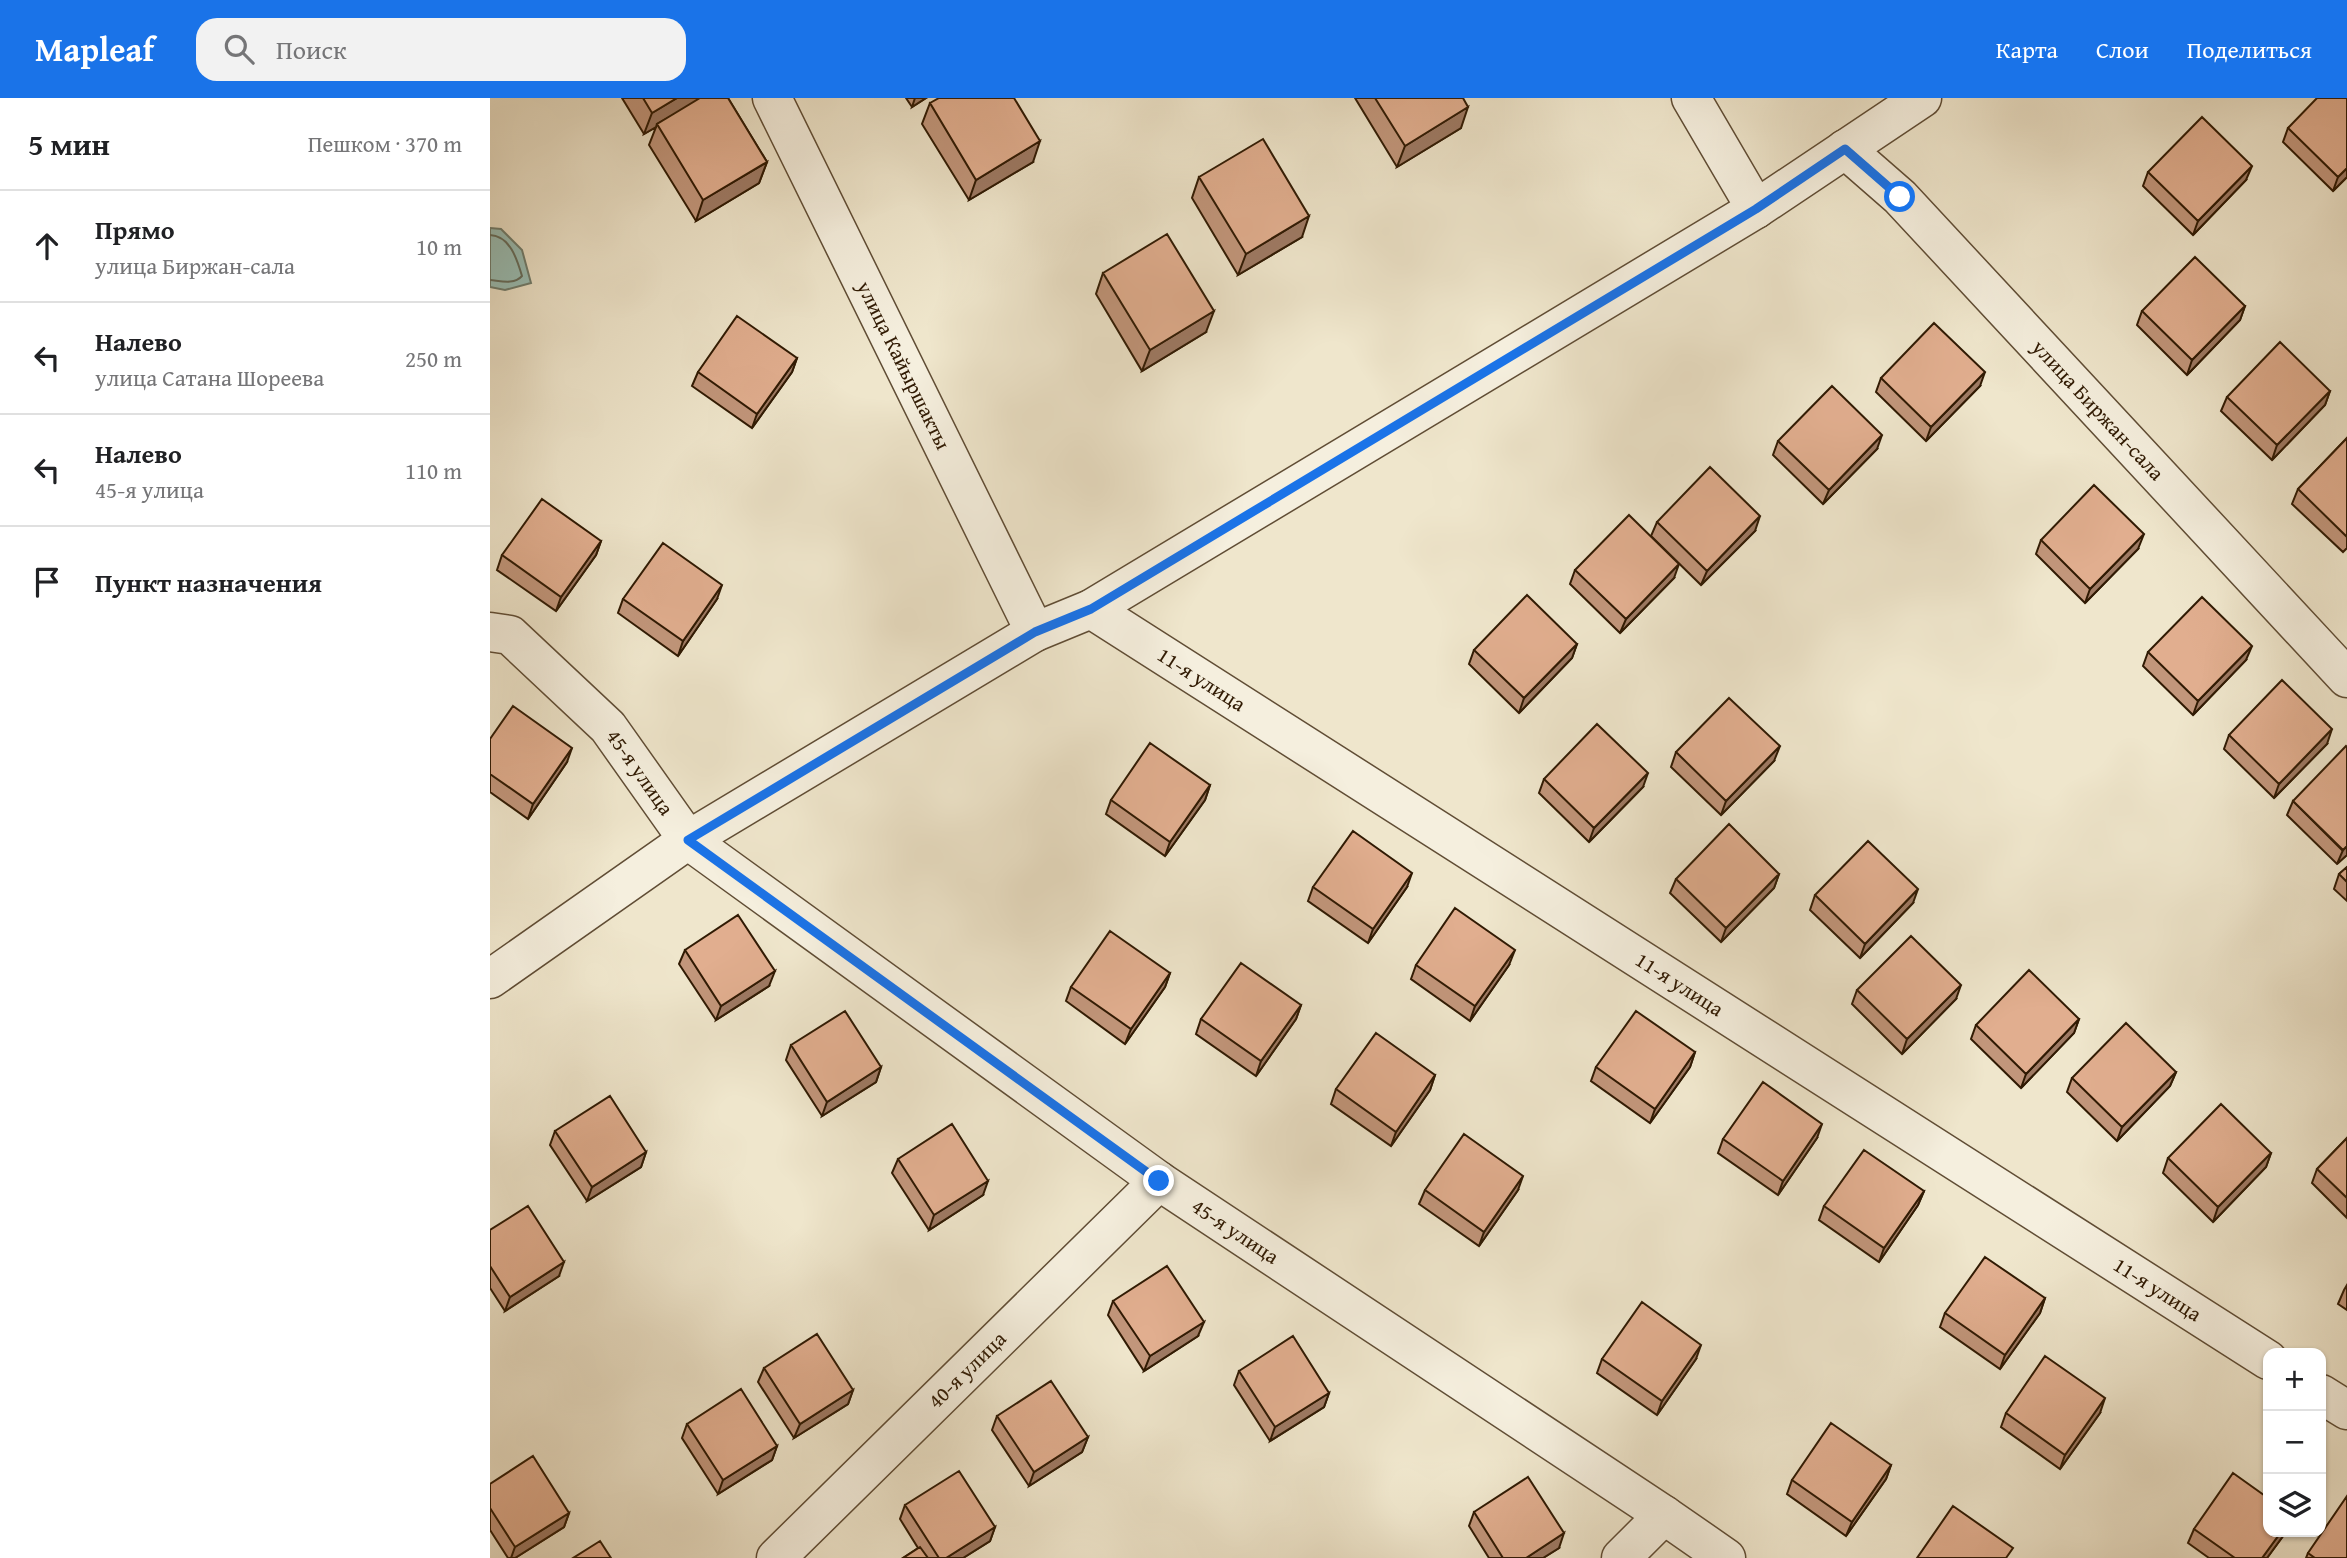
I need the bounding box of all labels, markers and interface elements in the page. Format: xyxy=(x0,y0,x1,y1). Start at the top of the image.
search box xyxy=(196,18,686,81)
text: Mapleaf xyxy=(35,25,154,73)
icon: search xyxy=(220,30,258,68)
text: Поиск xyxy=(276,30,347,69)
text: Карта xyxy=(1996,32,2058,67)
text: Слои xyxy=(2096,32,2149,67)
text: Поделиться xyxy=(2187,32,2312,67)
text: 5 мин xyxy=(28,122,110,166)
text: Пешком · 370 m xyxy=(308,127,462,160)
route start xyxy=(1884,181,1915,212)
text: Прямо xyxy=(95,210,175,249)
icon: ahead xyxy=(28,227,66,265)
text: 10 m xyxy=(416,230,462,263)
text: улица Биржан-сала xyxy=(95,249,295,282)
street label: улица Кайыршакты xyxy=(849,275,959,455)
text: Налево xyxy=(95,322,182,361)
street label: улица Биржан-сала xyxy=(2024,332,2172,487)
icon: left xyxy=(28,339,66,377)
text: 250 m xyxy=(405,342,462,375)
text: улица Сатана Шореева xyxy=(95,361,324,394)
text: Налево xyxy=(95,434,182,473)
icon: left xyxy=(28,451,66,489)
text: 110 m xyxy=(405,454,462,487)
text: 45-я улица xyxy=(95,473,204,506)
icon: arrive xyxy=(28,563,66,601)
text: Пункт назначения xyxy=(95,563,322,602)
street label: 11-я улица xyxy=(1151,639,1252,719)
street label: 45-я улица xyxy=(599,722,682,821)
street label: 11-я улица xyxy=(1629,944,1730,1024)
route end xyxy=(1143,1165,1174,1196)
street label: 45-я улица xyxy=(1186,1191,1286,1271)
street label: 11-я улица xyxy=(2107,1249,2208,1329)
street label: 40-я улица xyxy=(920,1324,1013,1416)
map controls xyxy=(2263,1348,2326,1537)
button: + xyxy=(2263,1348,2326,1411)
button: − xyxy=(2263,1411,2326,1474)
button: layers xyxy=(2263,1474,2326,1537)

